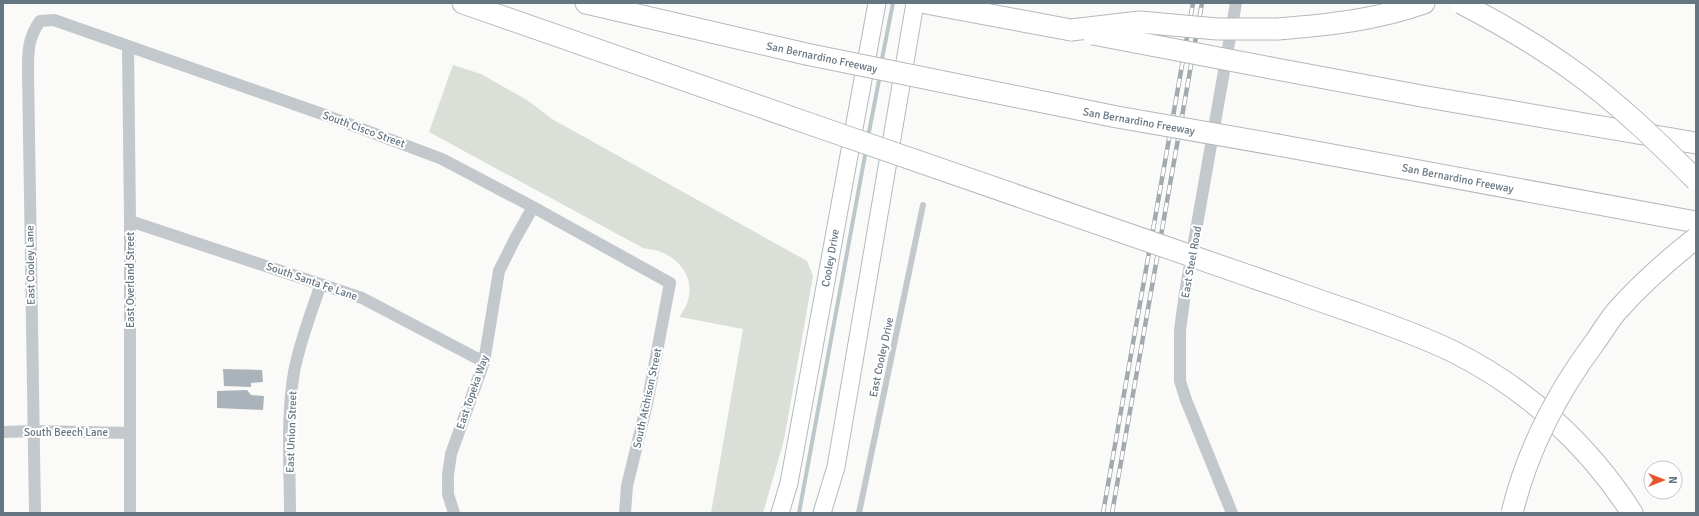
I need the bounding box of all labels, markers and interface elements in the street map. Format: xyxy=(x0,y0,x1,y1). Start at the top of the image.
street label: San Bernardino Freeway xyxy=(765,39,880,76)
street label: San Bernardino Freeway xyxy=(1082,105,1197,138)
street label: South Cisco Street xyxy=(321,109,407,150)
street label: San Bernardino Freeway xyxy=(1401,161,1516,196)
street label: East Cooley Lane xyxy=(23,225,38,305)
street label: East Steel Road xyxy=(1179,225,1204,299)
street label: Cooley Drive xyxy=(819,228,842,288)
street label: East Overland Street xyxy=(124,232,137,328)
street label: South Santa Fe Lane xyxy=(264,260,359,303)
street label: East Cooley Drive xyxy=(867,316,896,398)
street label: South Atchison Street xyxy=(631,347,664,449)
street label: East Topeka Way xyxy=(454,353,491,431)
street label: East Union Street xyxy=(284,391,299,473)
street label: South Beech Lane xyxy=(24,426,108,439)
north arrow xyxy=(1643,460,1683,500)
text: N xyxy=(1666,476,1679,484)

